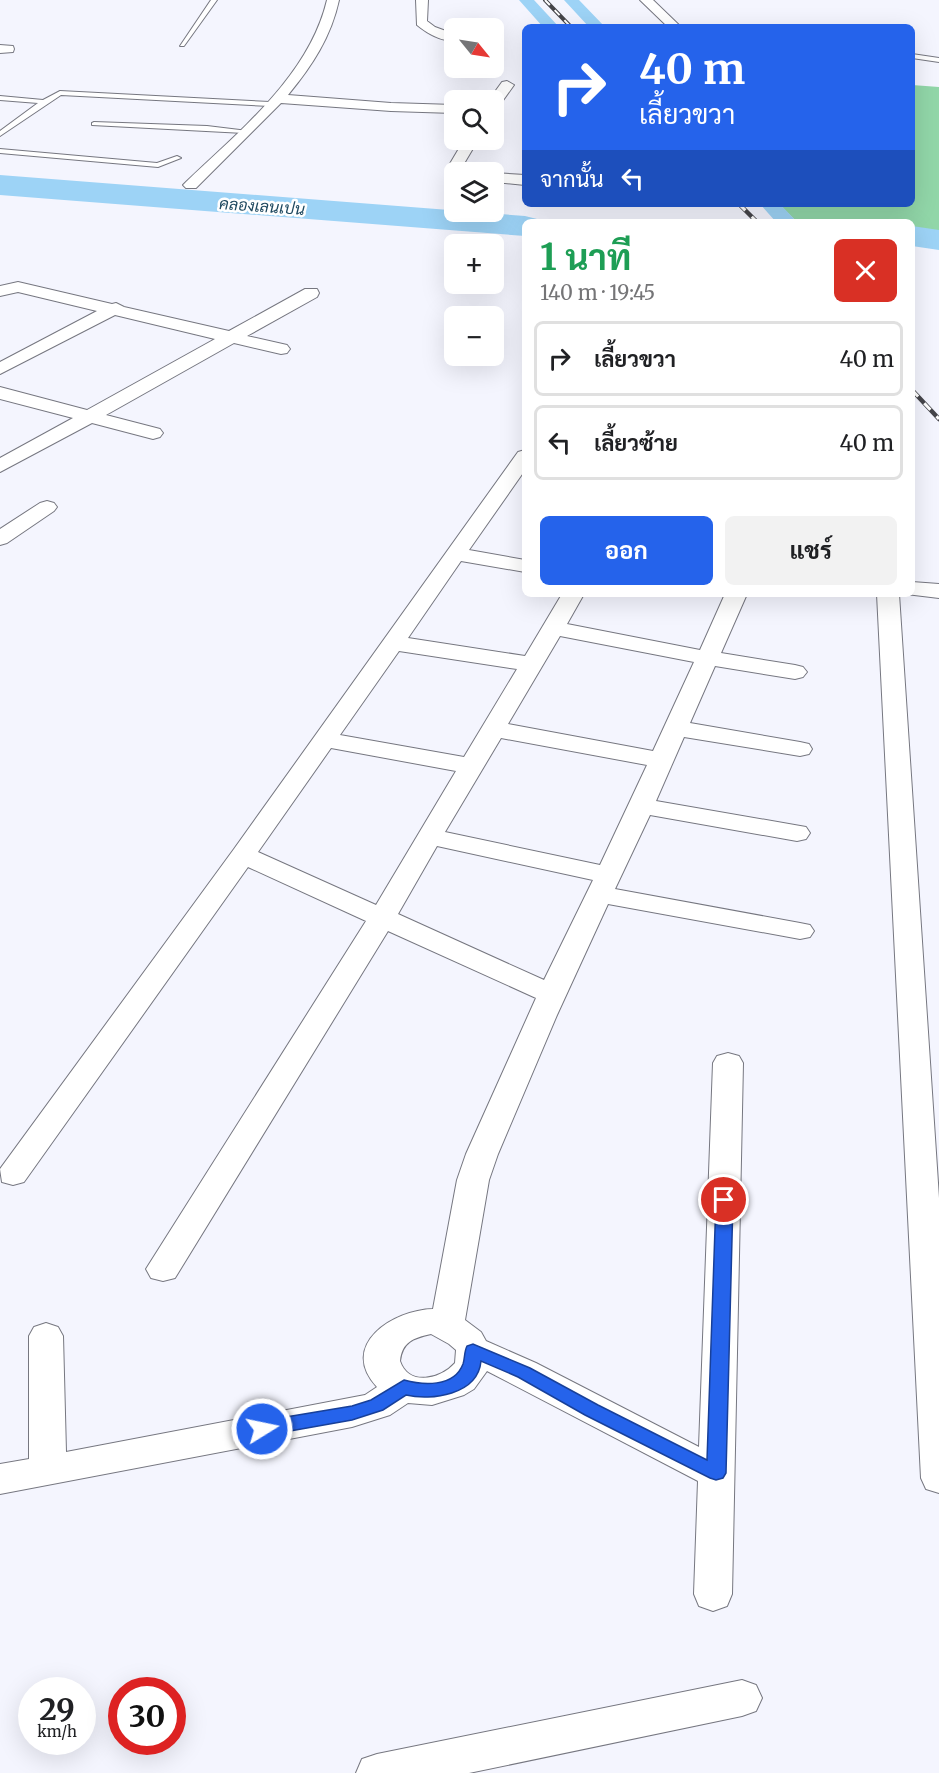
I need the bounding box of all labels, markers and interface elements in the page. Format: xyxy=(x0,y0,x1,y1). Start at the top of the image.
north arrow xyxy=(444,18,504,78)
map controls xyxy=(444,18,504,366)
text: 40 m xyxy=(639,43,745,95)
icon: right xyxy=(540,48,618,126)
button: search xyxy=(444,90,504,150)
text: เลี้ยวขวา xyxy=(639,97,735,131)
button: layers xyxy=(444,162,504,222)
icon: left xyxy=(616,162,649,195)
text: จากนั้น xyxy=(540,165,604,193)
water label: คลองเลนเปน xyxy=(219,193,305,219)
button: + xyxy=(444,234,504,294)
text: 1 นาที xyxy=(540,235,631,280)
button: close xyxy=(834,239,897,302)
text: 140 m · 19:45 xyxy=(540,280,655,305)
button: − xyxy=(444,306,504,366)
icon: right xyxy=(543,342,576,375)
text: เลี้ยวขวา xyxy=(594,345,676,373)
text: 40 m xyxy=(839,345,894,373)
icon: left xyxy=(543,426,576,459)
text: เลี้ยวซ้าย xyxy=(594,429,678,457)
text: 40 m xyxy=(839,429,894,457)
button: ออก xyxy=(540,516,713,585)
button: แชร์ xyxy=(725,516,897,585)
pin xyxy=(698,1174,749,1225)
icon: arrive xyxy=(707,1183,740,1216)
position arrow xyxy=(230,1397,294,1461)
speed limit sign: 30 xyxy=(108,1677,186,1755)
text: 29 xyxy=(39,1690,75,1728)
text: km/h xyxy=(37,1722,77,1741)

